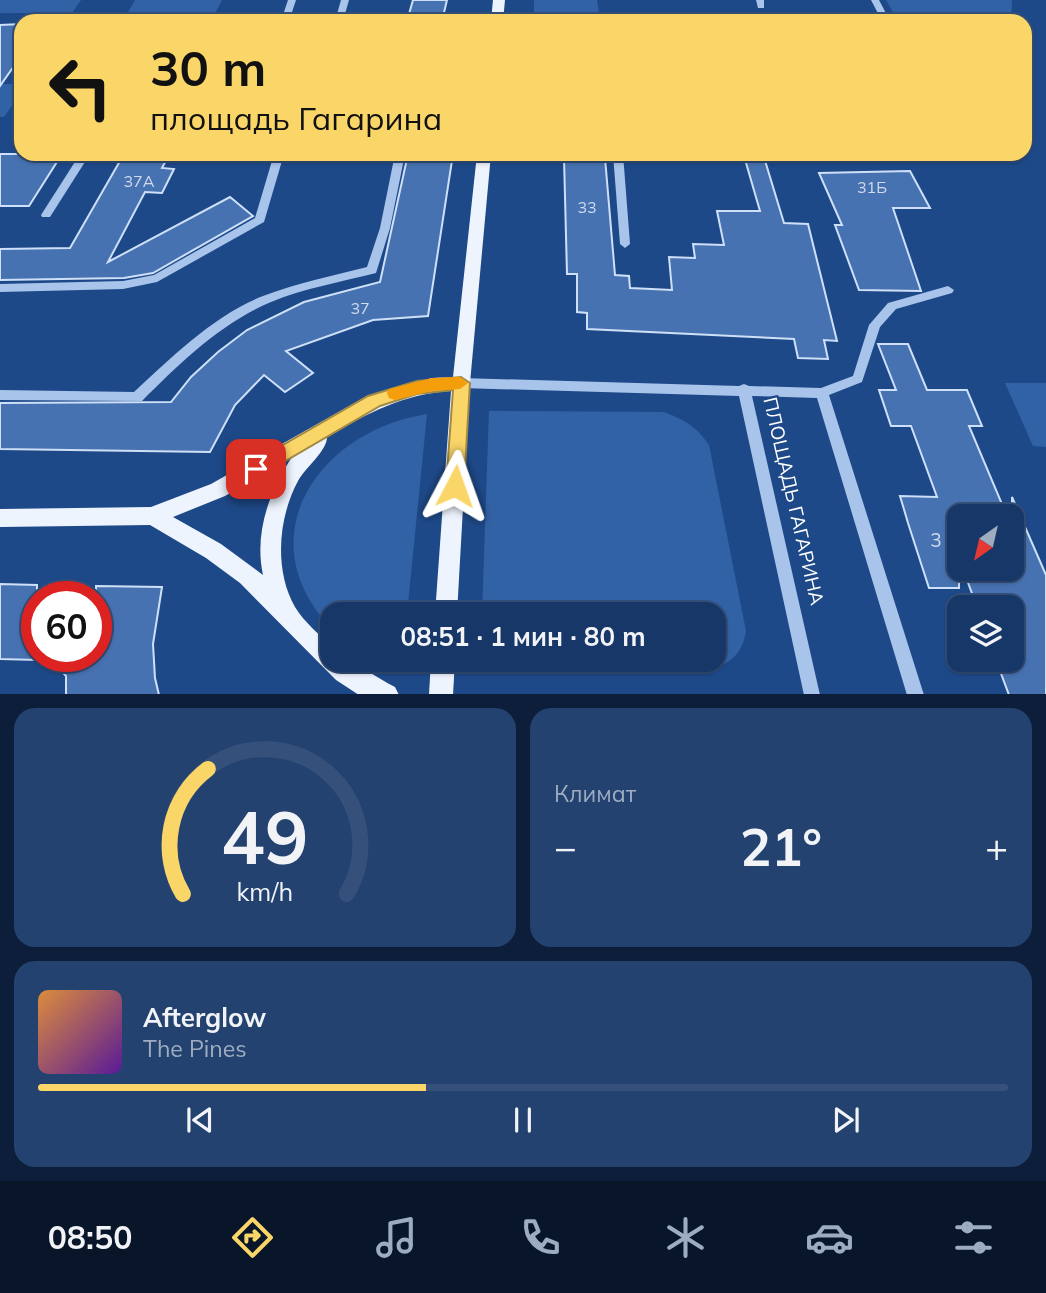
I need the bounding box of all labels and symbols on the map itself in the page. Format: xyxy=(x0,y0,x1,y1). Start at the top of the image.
house number: 37А xyxy=(124,171,155,191)
house number: 31Б xyxy=(857,177,887,197)
house number: 33 xyxy=(577,197,597,217)
house number: 37 xyxy=(350,298,370,318)
street label: ПЛОЩАДЬ ГАГАРИНА xyxy=(758,395,830,607)
pin xyxy=(226,439,286,499)
position arrow xyxy=(418,449,492,523)
north arrow xyxy=(947,504,1024,581)
house number: 3 xyxy=(930,528,942,552)
speed limit sign: 60 xyxy=(21,581,112,672)

